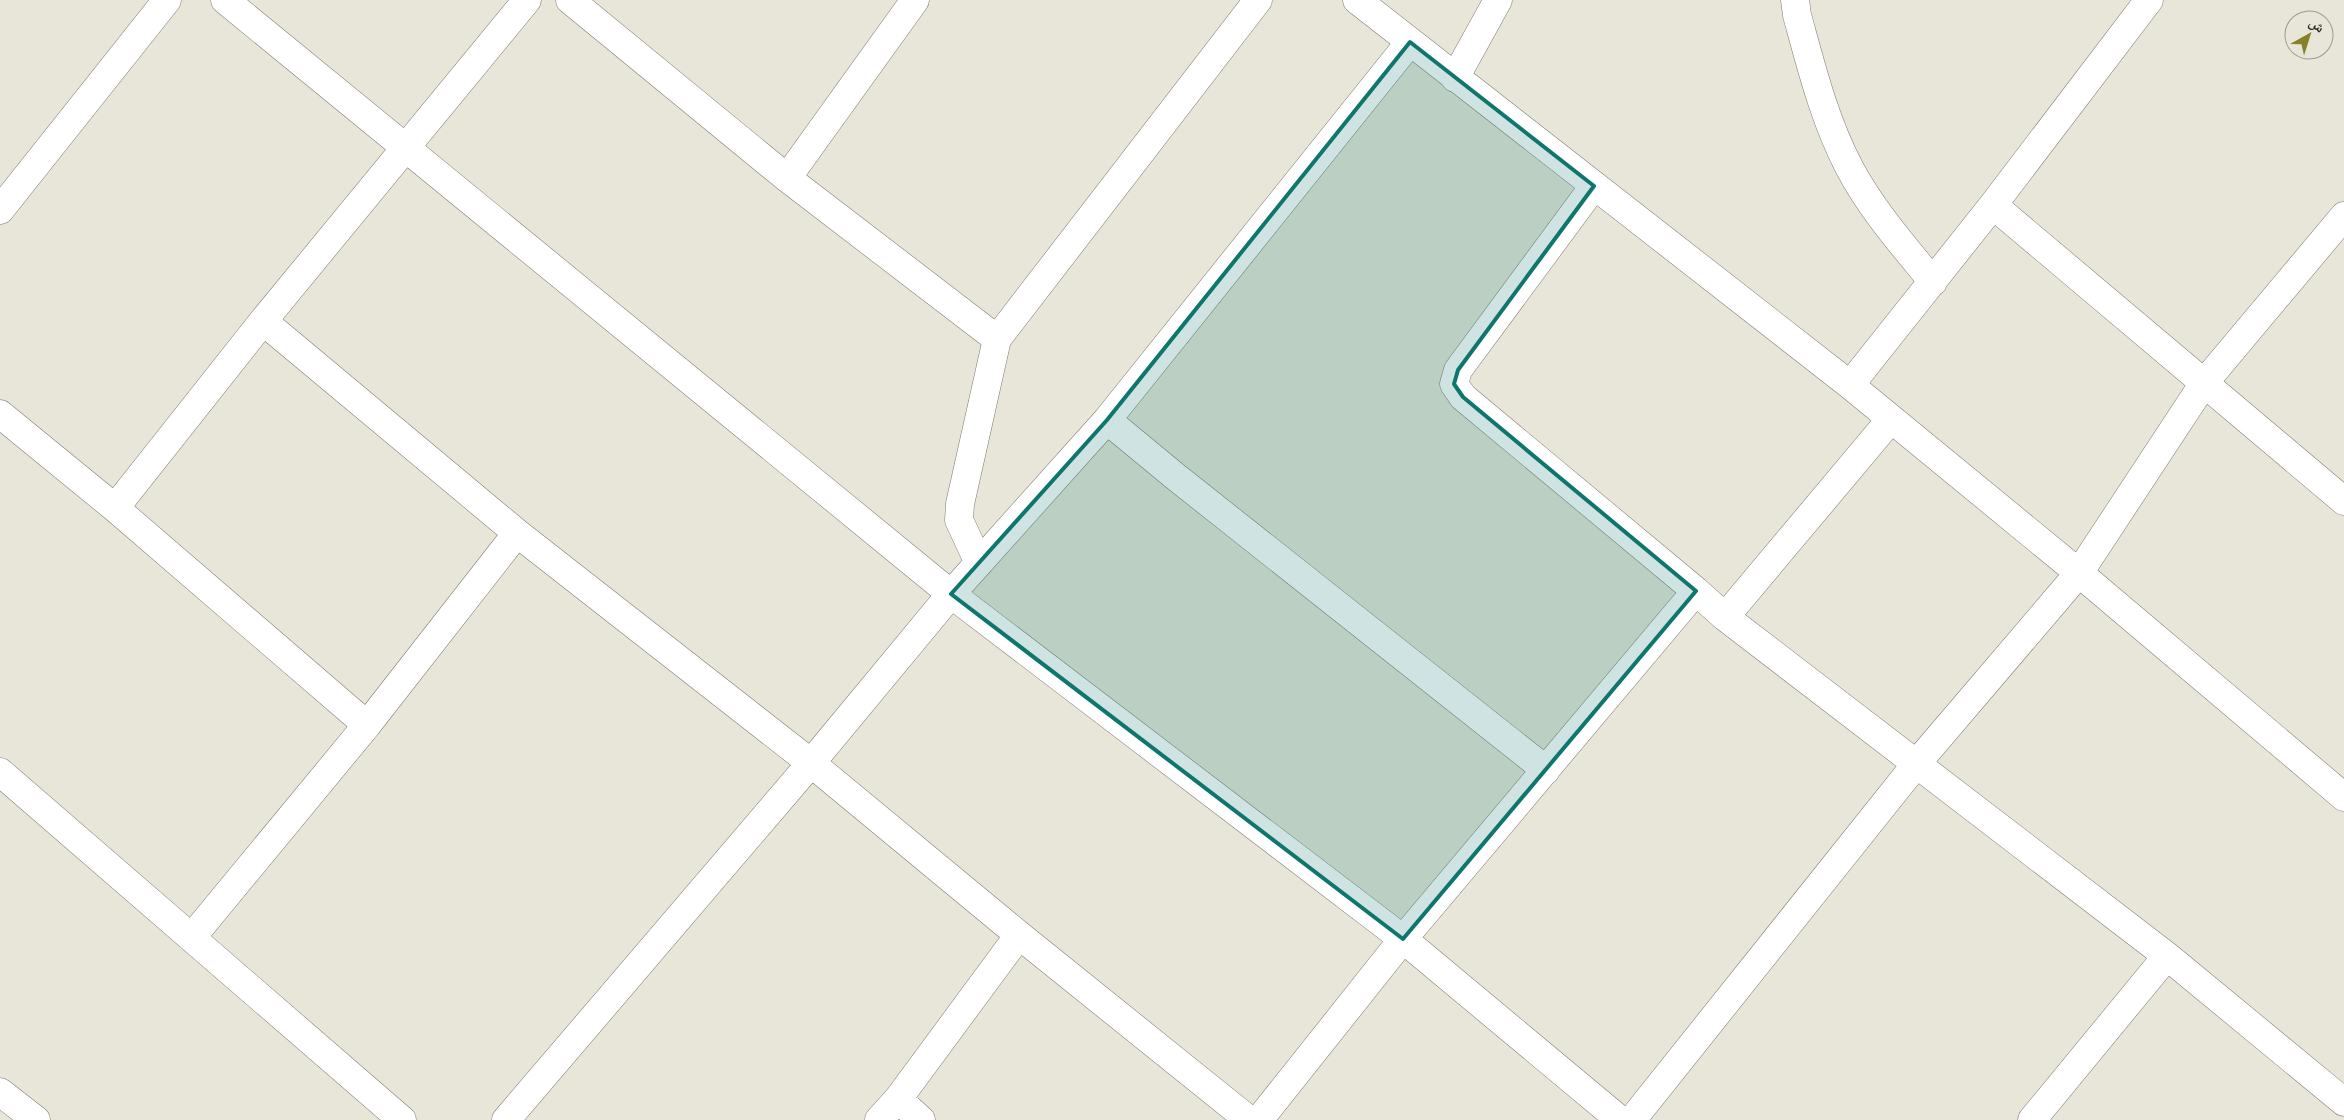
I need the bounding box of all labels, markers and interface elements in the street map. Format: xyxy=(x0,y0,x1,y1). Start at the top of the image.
north arrow xyxy=(2284,10,2334,60)
text: ش xyxy=(2306,14,2328,37)

